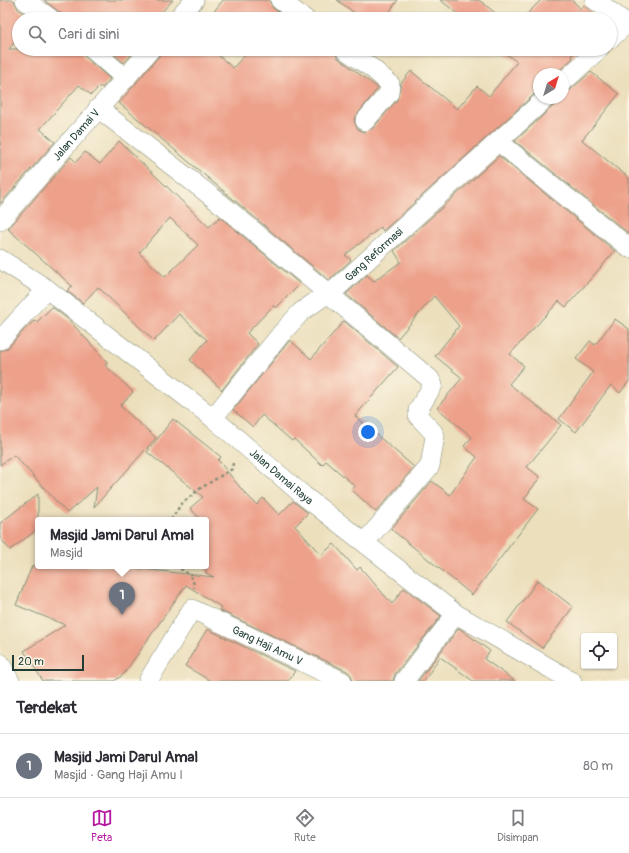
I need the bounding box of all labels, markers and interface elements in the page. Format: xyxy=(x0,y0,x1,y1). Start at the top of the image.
search box xyxy=(12,12,617,56)
icon: search xyxy=(26,23,48,45)
text: Cari di sini xyxy=(58,25,119,44)
north arrow xyxy=(533,68,569,104)
street label: Jalan Damai V xyxy=(50,106,102,163)
street label: Gang Reformasi xyxy=(342,225,405,284)
your location xyxy=(358,422,378,442)
street label: Jalan Damai Raya xyxy=(247,446,316,507)
popup xyxy=(35,517,209,569)
text: Masjid Jami Darul Amal xyxy=(50,526,194,545)
text: Masjid xyxy=(50,545,83,561)
pin: 1 xyxy=(109,582,135,615)
street label: Gang Haji Amu V xyxy=(230,623,305,668)
map controls xyxy=(581,633,617,669)
button: locate xyxy=(581,633,617,669)
scale bar xyxy=(12,653,84,672)
text: 20 m xyxy=(18,655,44,668)
text: Terdekat xyxy=(16,697,77,718)
text: Masjid Jami Darul Amal xyxy=(54,748,198,767)
text: 1 xyxy=(26,758,32,774)
text: 80 m xyxy=(583,758,613,774)
text: Masjid · Gang Haji Amu I xyxy=(54,767,183,783)
tab: Peta xyxy=(91,807,113,844)
tab: Rute xyxy=(294,807,316,844)
tab: Disimpan xyxy=(497,807,538,844)

